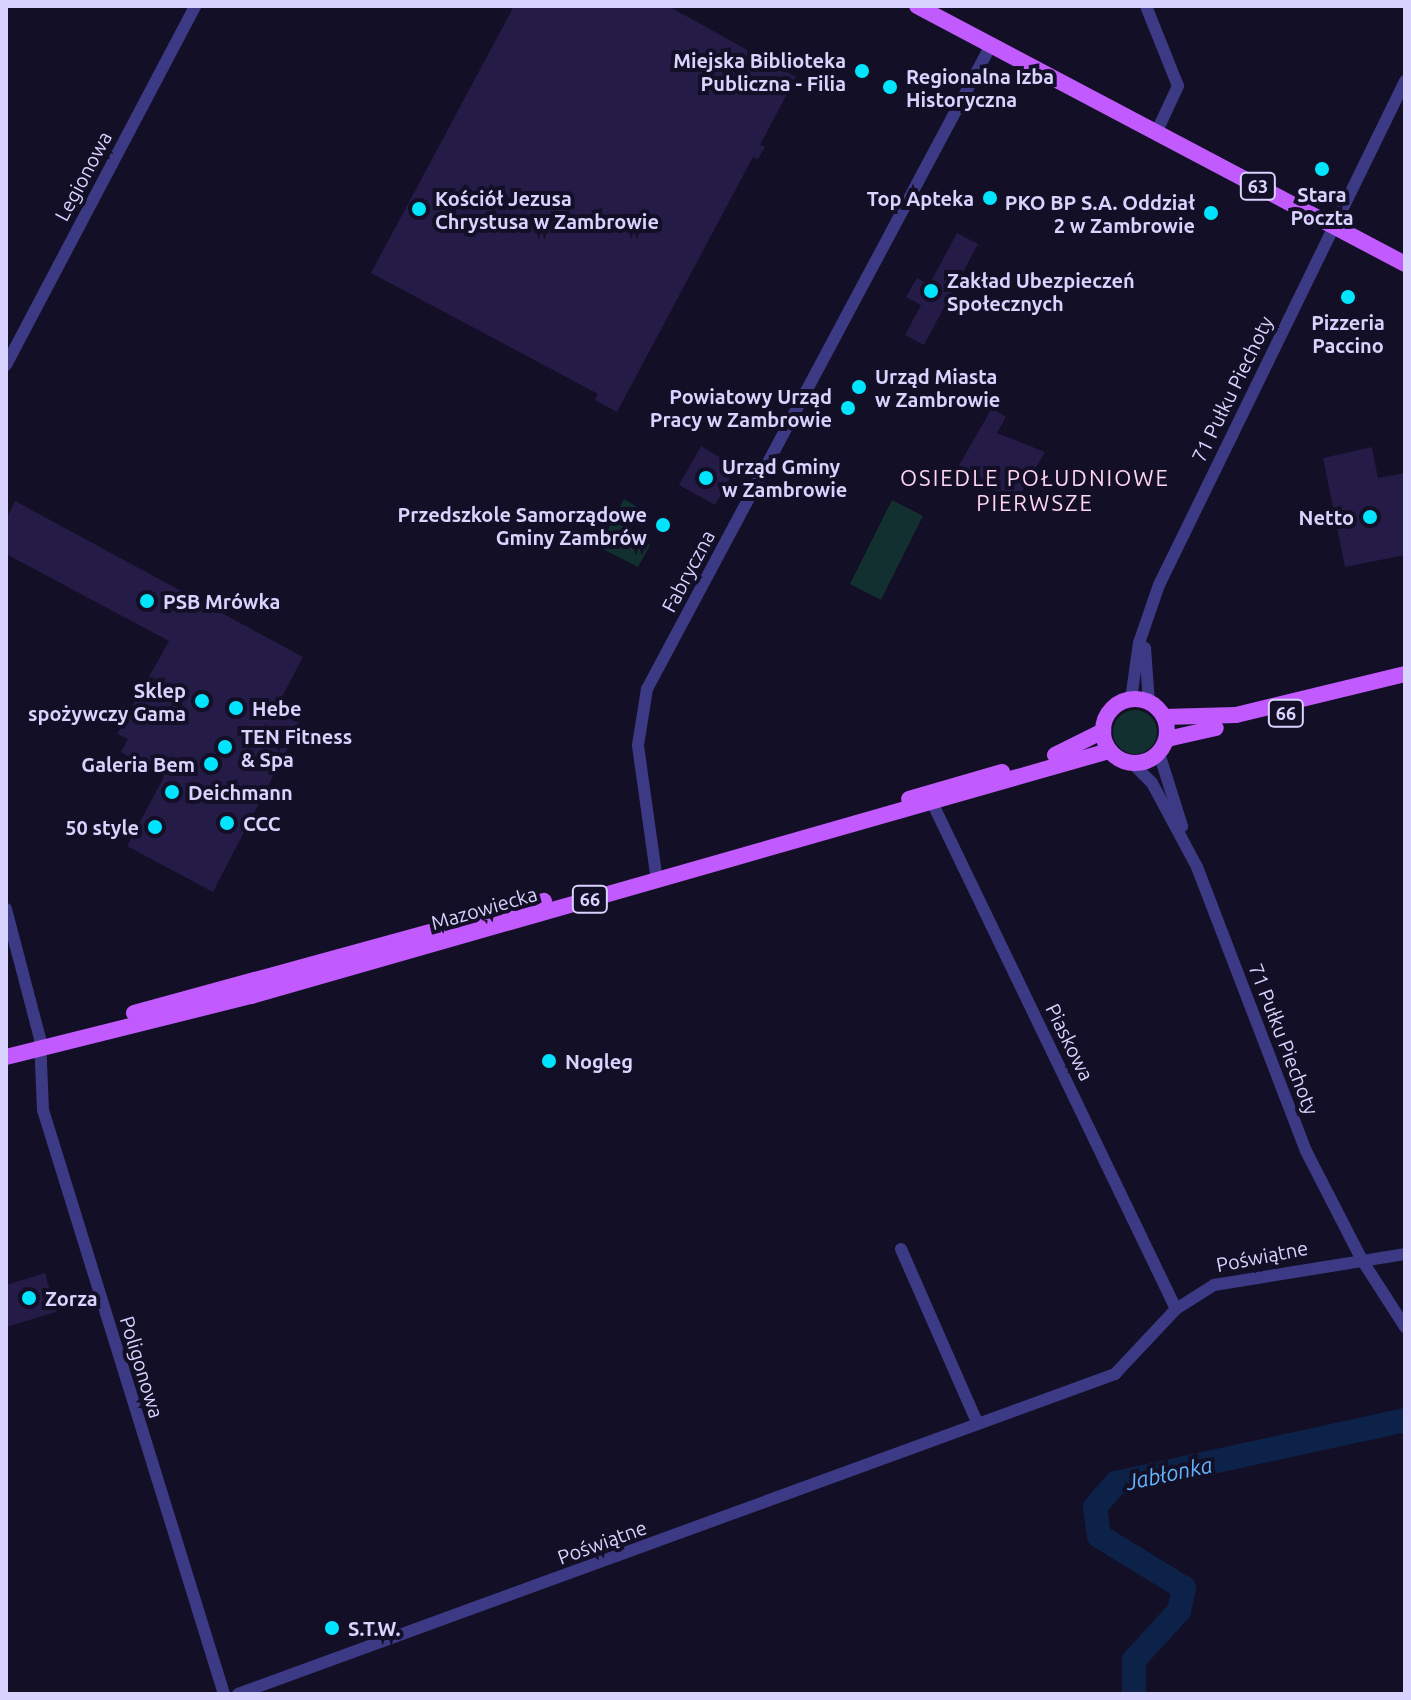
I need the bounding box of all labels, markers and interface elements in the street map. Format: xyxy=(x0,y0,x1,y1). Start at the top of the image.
place label: Miejska Biblioteka Publiczna - Filia xyxy=(673,48,846,95)
marker: Miejska Biblioteka Publiczna - Filia xyxy=(853,62,871,80)
place label: Regionalna Izba Historyczna xyxy=(906,64,1054,111)
marker: Regionalna Izba Historyczna xyxy=(881,78,899,96)
street label: Legionowa xyxy=(49,127,117,225)
marker: Stara Poczta xyxy=(1313,160,1331,178)
road number: 63 xyxy=(1238,172,1278,200)
place label: Stara Poczta xyxy=(1290,182,1354,229)
place label: Kościół Jezusa Chrystusa w Zambrowie xyxy=(435,186,659,233)
place label: Top Apteka xyxy=(867,186,974,210)
marker: Top Apteka xyxy=(981,189,999,207)
place label: PKO BP S.A. Oddział 2 w Zambrowie xyxy=(1005,190,1195,237)
marker: Kościół Jezusa Chrystusa w Zambrowie xyxy=(410,200,428,218)
marker: PKO BP S.A. Oddział 2 w Zambrowie xyxy=(1202,204,1220,222)
place label: Zakład Ubezpieczeń Społecznych xyxy=(947,268,1135,315)
marker: Zakład Ubezpieczeń Społecznych xyxy=(922,282,940,300)
marker: Pizzeria Paccino xyxy=(1339,288,1357,306)
place label: Pizzeria Paccino xyxy=(1311,310,1385,357)
street label: 71 Pułku Piechoty xyxy=(1186,312,1278,466)
place label: Urząd Miasta w Zambrowie xyxy=(875,364,1000,411)
marker: Urząd Miasta w Zambrowie xyxy=(850,378,868,396)
place label: Powiatowy Urząd Pracy w Zambrowie xyxy=(650,384,832,431)
marker: Powiatowy Urząd Pracy w Zambrowie xyxy=(839,399,857,417)
place label: Urząd Gminy w Zambrowie xyxy=(722,454,847,501)
district label: OSIEDLE POŁUDNIOWE PIERWSZE xyxy=(900,464,1170,516)
marker: Urząd Gminy w Zambrowie xyxy=(697,469,715,487)
place label: Przedszkole Samorządowe Gminy Zambrów xyxy=(398,502,647,549)
place label: Netto xyxy=(1299,505,1354,529)
marker: Netto xyxy=(1361,508,1379,526)
marker: Przedszkole Samorządowe Gminy Zambrów xyxy=(654,516,672,534)
street label: Fabryczna xyxy=(656,526,720,616)
place label: PSB Mrówka xyxy=(163,589,280,613)
marker: PSB Mrówka xyxy=(138,592,156,610)
place label: Sklep spożywczy Gama xyxy=(28,678,186,725)
marker: Sklep spożywczy Gama xyxy=(193,692,211,710)
place label: Hebe xyxy=(252,696,302,720)
marker: Hebe xyxy=(227,699,245,717)
road number: 66 xyxy=(1266,699,1306,727)
place label: TEN Fitness & Spa xyxy=(241,724,352,771)
marker: TEN Fitness & Spa xyxy=(216,738,234,756)
place label: Galeria Bem xyxy=(81,752,195,776)
marker: Galeria Bem xyxy=(202,755,220,773)
place label: Deichmann xyxy=(188,780,293,804)
marker: Deichmann xyxy=(163,783,181,801)
place label: CCC xyxy=(243,811,280,835)
marker: CCC xyxy=(218,814,236,832)
place label: 50 style xyxy=(65,815,139,839)
marker: 50 style xyxy=(146,818,164,836)
street label: Mazowiecka xyxy=(428,881,540,935)
road number: 66 xyxy=(570,885,610,913)
street label: 71 Pułku Piechoty xyxy=(1244,960,1324,1118)
street label: Piaskowa xyxy=(1041,999,1099,1085)
place label: Nogleg xyxy=(565,1049,633,1073)
marker: Nogleg xyxy=(540,1052,558,1070)
street label: Poświątne xyxy=(1214,1235,1310,1277)
place label: Zorza xyxy=(45,1286,98,1310)
marker: Zorza xyxy=(20,1289,38,1307)
street label: Poligonowa xyxy=(115,1313,169,1421)
water label: Jabłonka xyxy=(1123,1451,1215,1495)
street label: Poświątne xyxy=(554,1515,650,1569)
place label: S.T.W. xyxy=(348,1616,401,1640)
marker: S.T.W. xyxy=(323,1619,341,1637)

